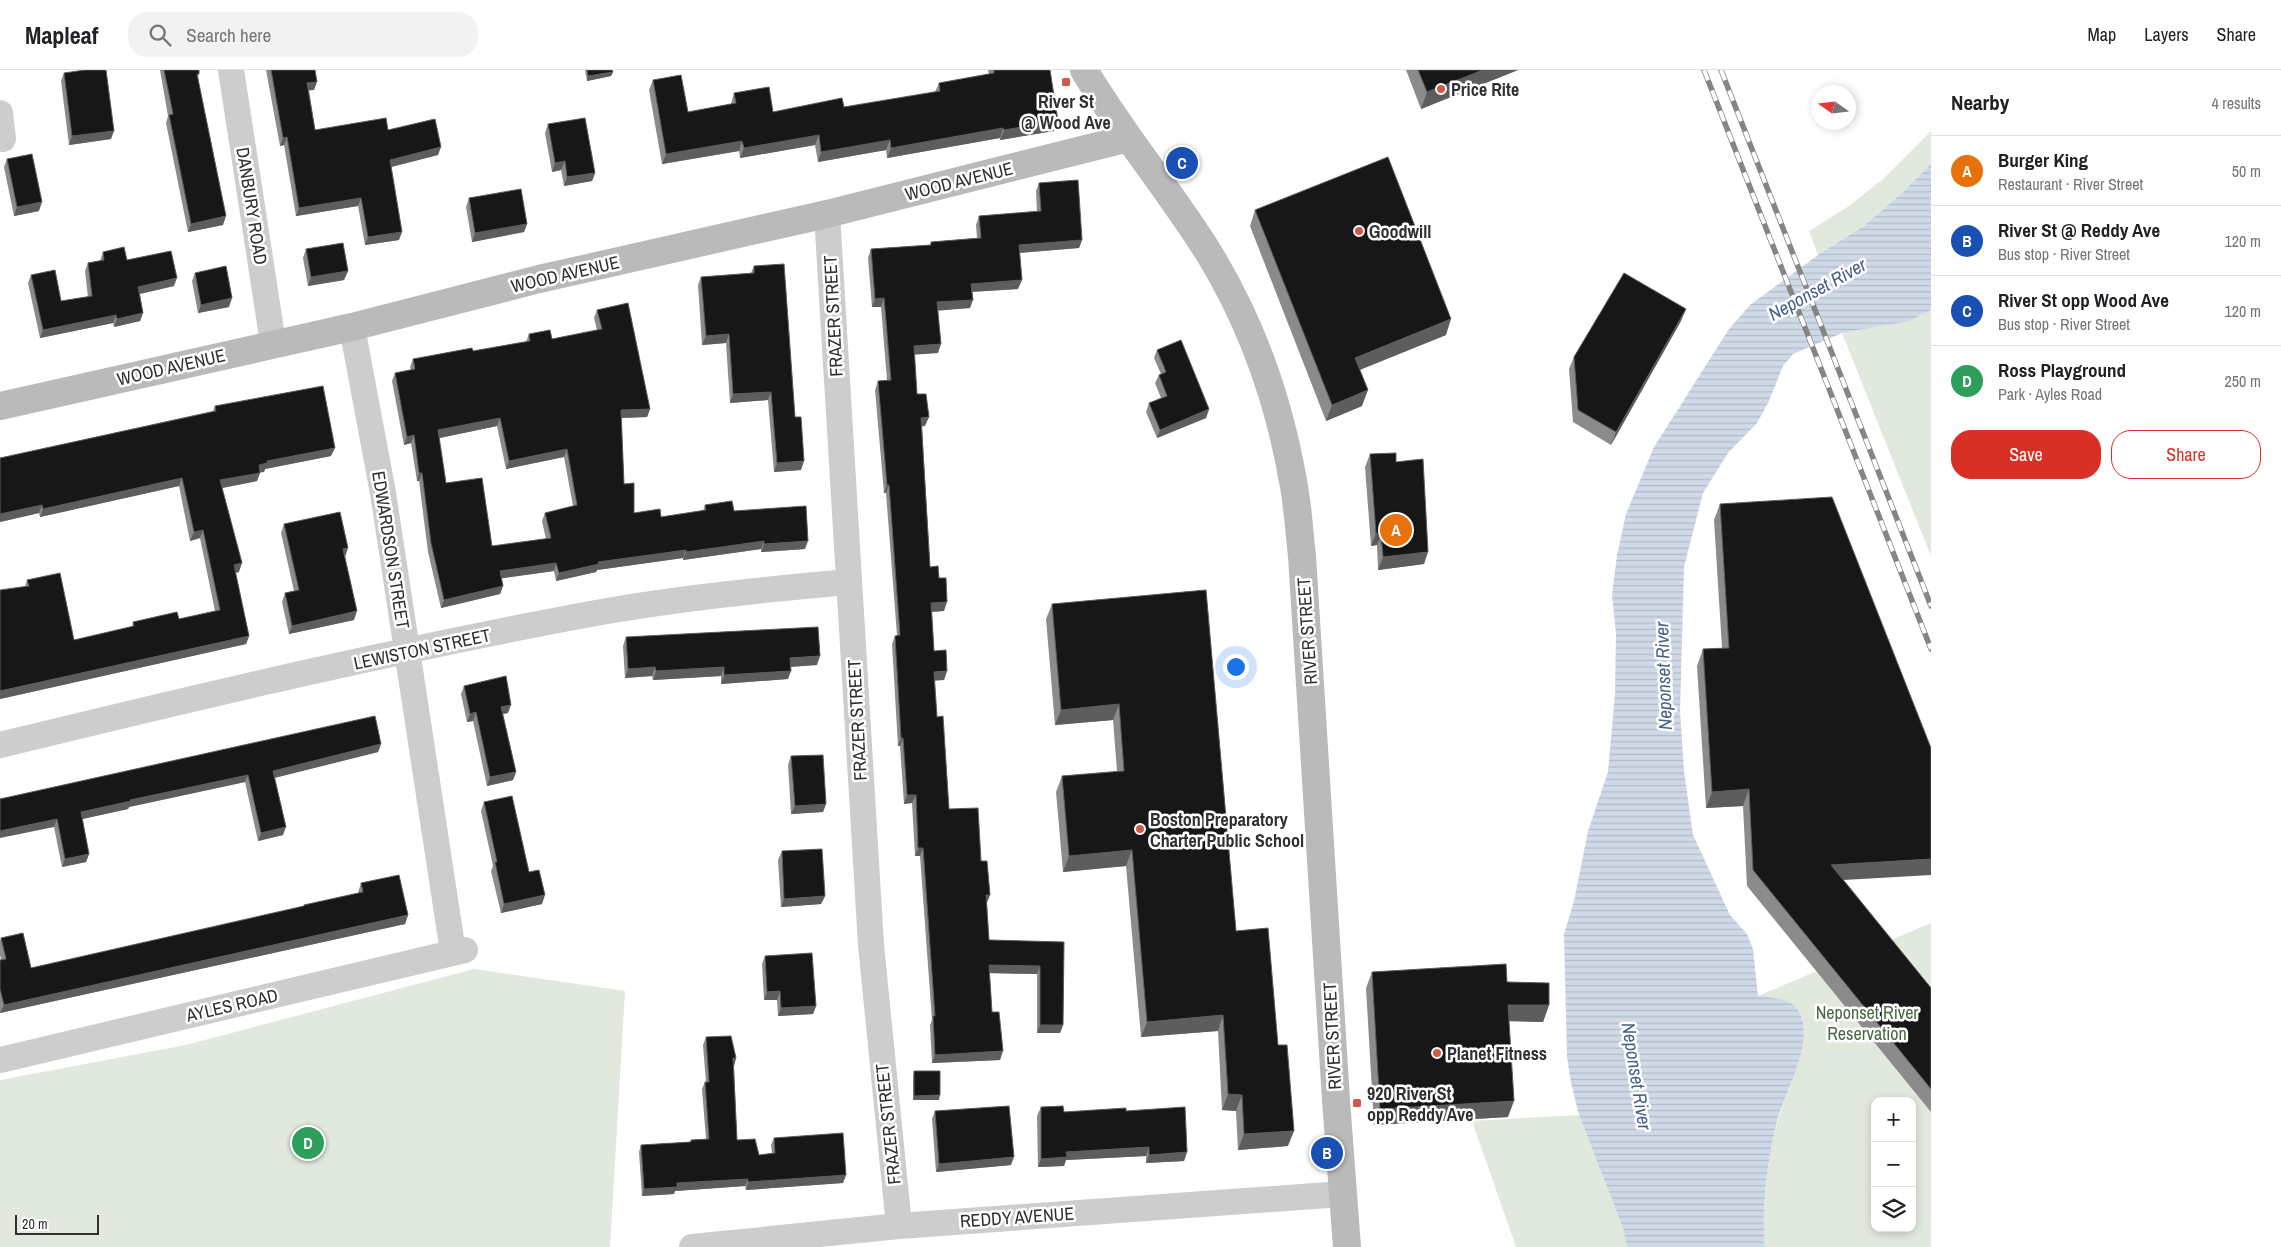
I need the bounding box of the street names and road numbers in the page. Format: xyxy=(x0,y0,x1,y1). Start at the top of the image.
street label: DANBURY ROAD xyxy=(230,146,274,266)
street label: WOOD AVENUE xyxy=(902,156,1016,206)
street label: WOOD AVENUE xyxy=(508,249,622,299)
street label: FRAZER STREET xyxy=(817,255,849,377)
street label: WOOD AVENUE xyxy=(114,342,228,392)
street label: EDWARDSON STREET xyxy=(366,469,416,631)
street label: RIVER STREET xyxy=(1291,577,1323,685)
street label: LEWISTON STREET xyxy=(351,622,493,676)
street label: FRAZER STREET xyxy=(841,659,873,781)
street label: AYLES ROAD xyxy=(183,982,280,1028)
street label: RIVER STREET xyxy=(1317,982,1347,1090)
street label: FRAZER STREET xyxy=(869,1062,907,1186)
street label: REDDY AVENUE xyxy=(959,1201,1075,1233)

